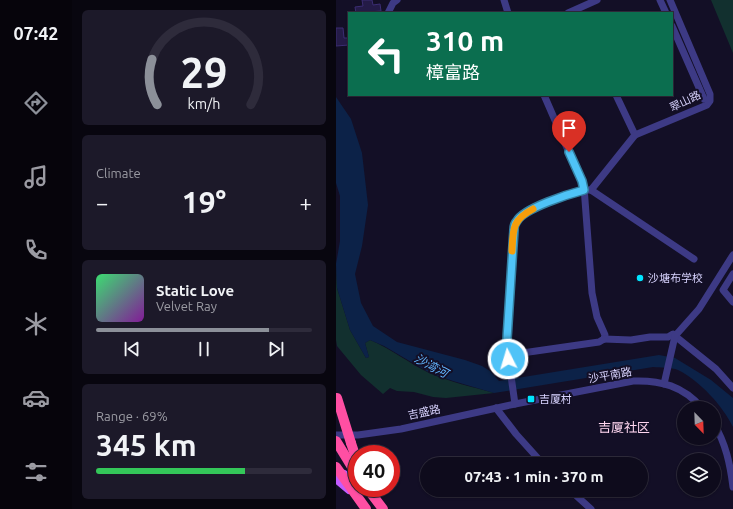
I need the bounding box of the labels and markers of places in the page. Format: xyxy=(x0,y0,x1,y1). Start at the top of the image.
pin xyxy=(552,111,586,152)
place label: 沙塘布学校 xyxy=(648,272,703,284)
marker: 沙塘布学校 xyxy=(635,273,645,283)
place label: 吉厦村 xyxy=(539,393,572,405)
marker: 吉厦村 xyxy=(526,394,536,404)

